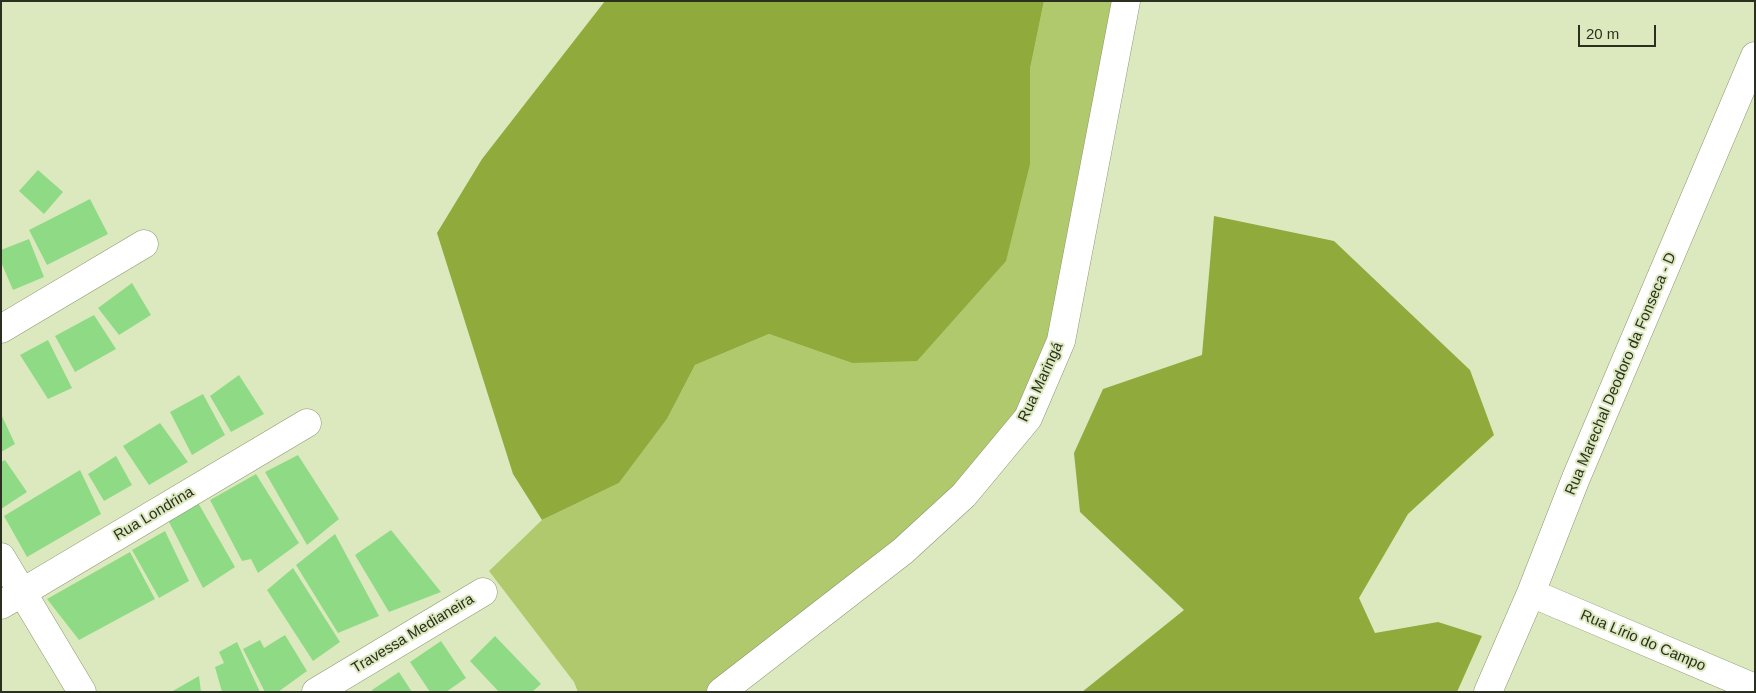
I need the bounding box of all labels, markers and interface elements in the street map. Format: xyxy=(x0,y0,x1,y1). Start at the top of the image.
scale bar xyxy=(1581,15,1658,47)
text: 20 m xyxy=(1586,25,1619,42)
street label: Rua Marechal Deodoro da Fonseca - D xyxy=(1562,250,1680,498)
street label: Rua Maringá xyxy=(1015,339,1067,425)
street label: Rua Londrina xyxy=(111,483,197,545)
street label: Travessa Medianeira xyxy=(349,590,477,678)
street label: Rua Lírio do Campo xyxy=(1578,606,1708,676)

